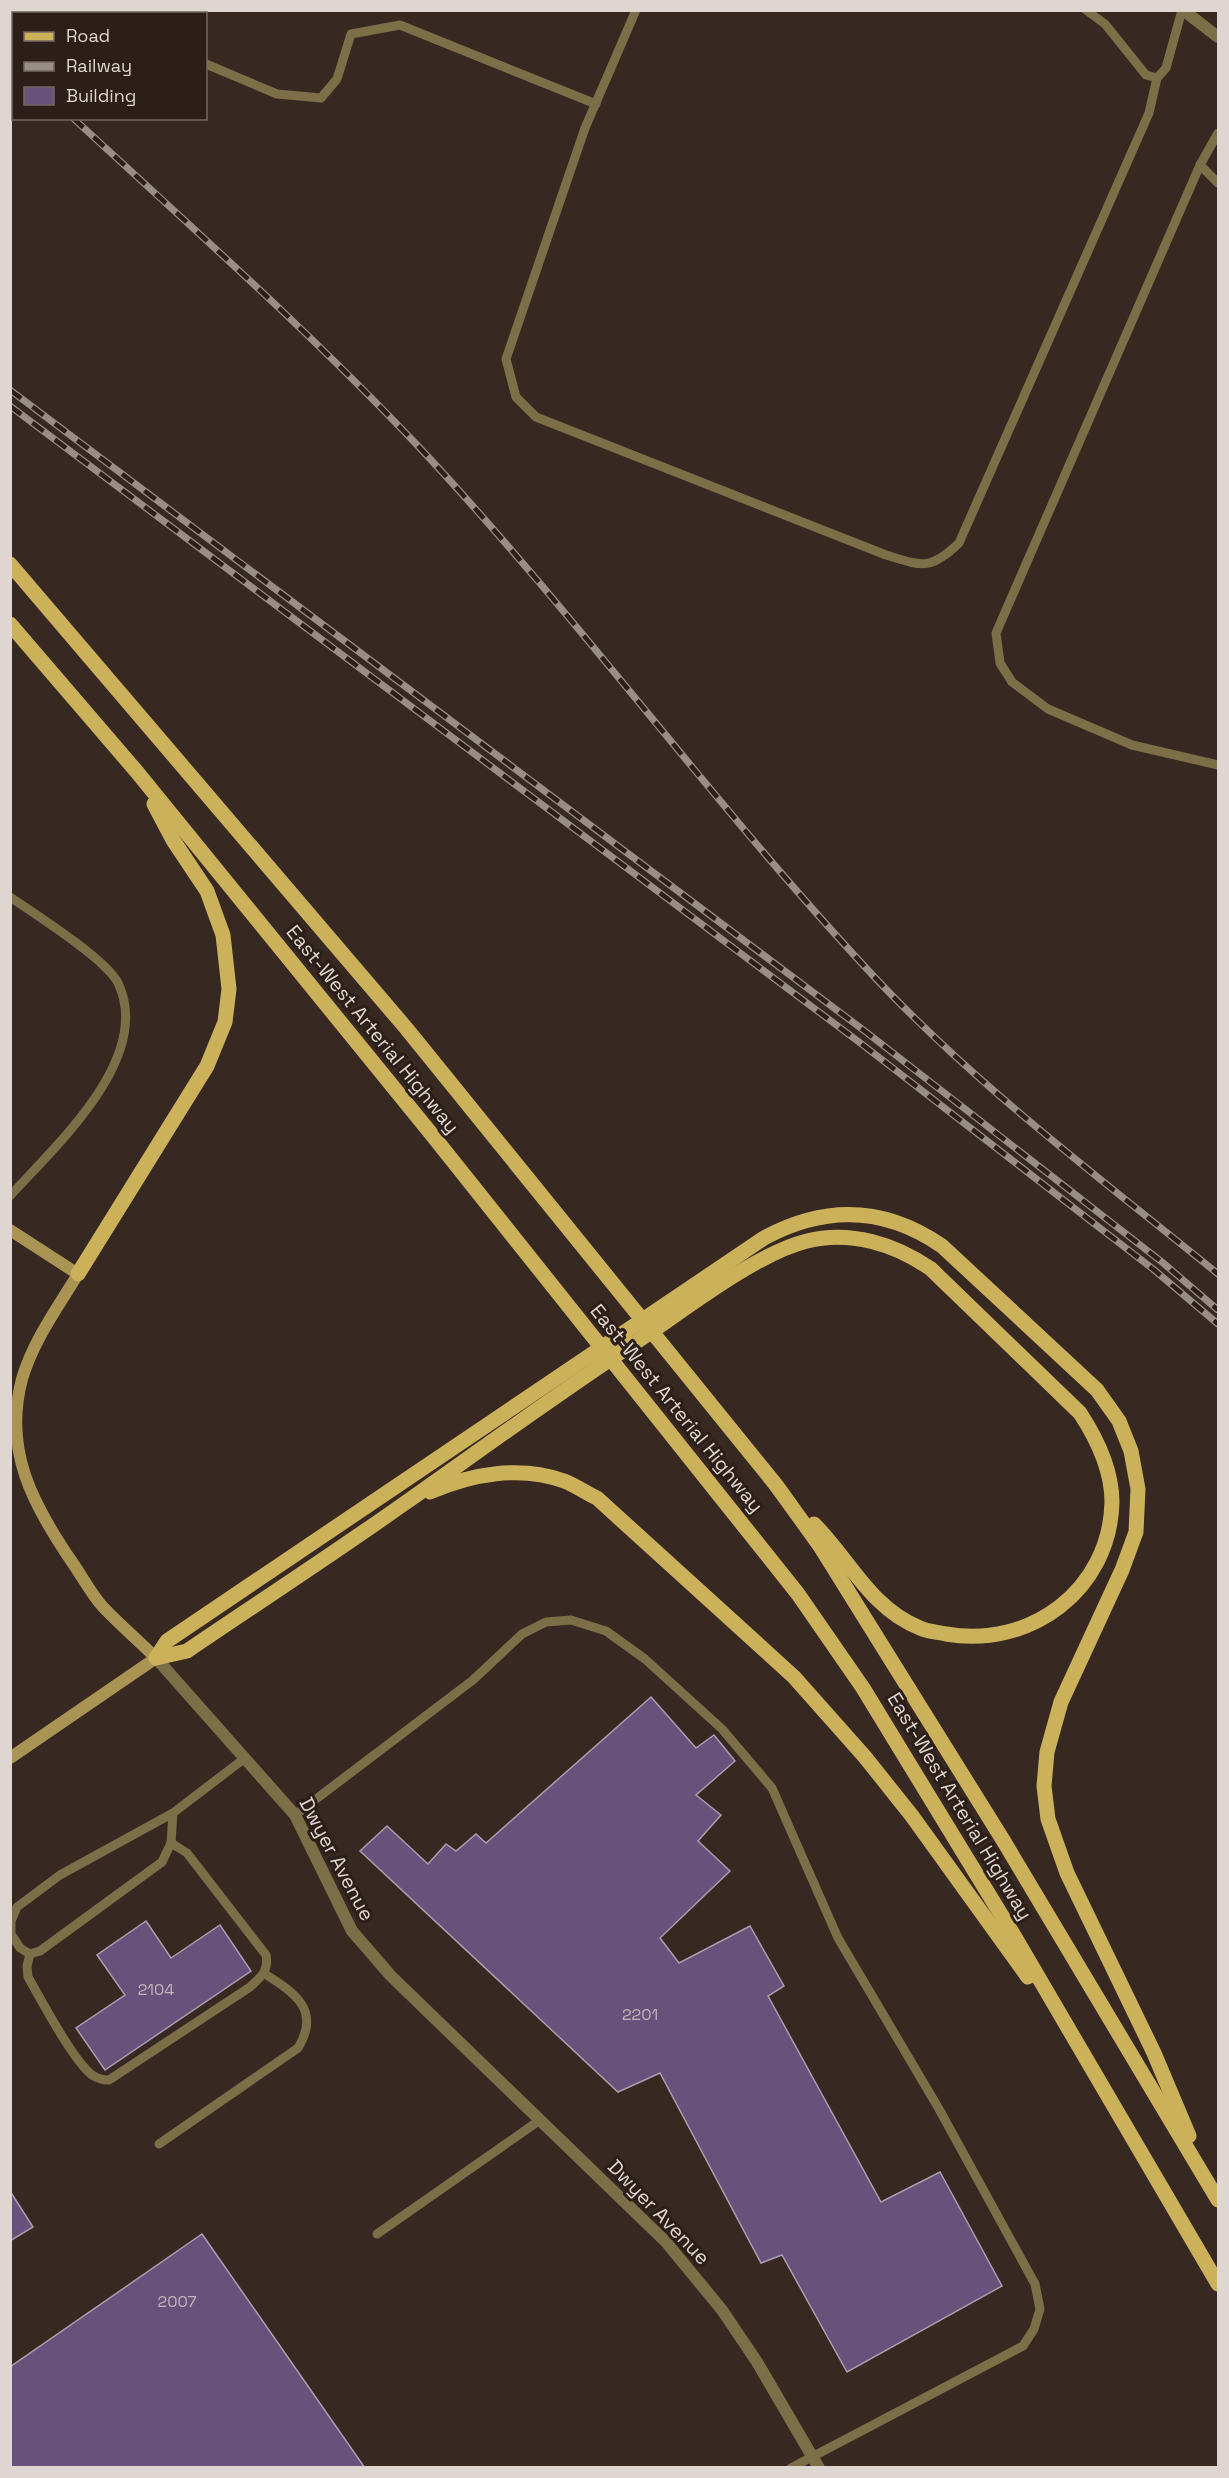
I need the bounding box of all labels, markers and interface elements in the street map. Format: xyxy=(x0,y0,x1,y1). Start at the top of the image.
legend xyxy=(12,12,207,120)
text: Road xyxy=(66,24,110,47)
text: Railway xyxy=(66,54,132,77)
text: Building xyxy=(66,84,136,107)
street label: East-West Arterial Highway xyxy=(281,919,465,1139)
street label: East-West Arterial Highway xyxy=(585,1298,769,1518)
street label: East-West Arterial Highway xyxy=(882,1687,1038,1925)
street label: Dwyer Avenue xyxy=(293,1793,381,1925)
house number: 2104 xyxy=(138,1979,174,2000)
house number: 2201 xyxy=(622,2004,658,2025)
street label: Dwyer Avenue xyxy=(602,2154,716,2270)
house number: 2007 xyxy=(158,2291,196,2312)

